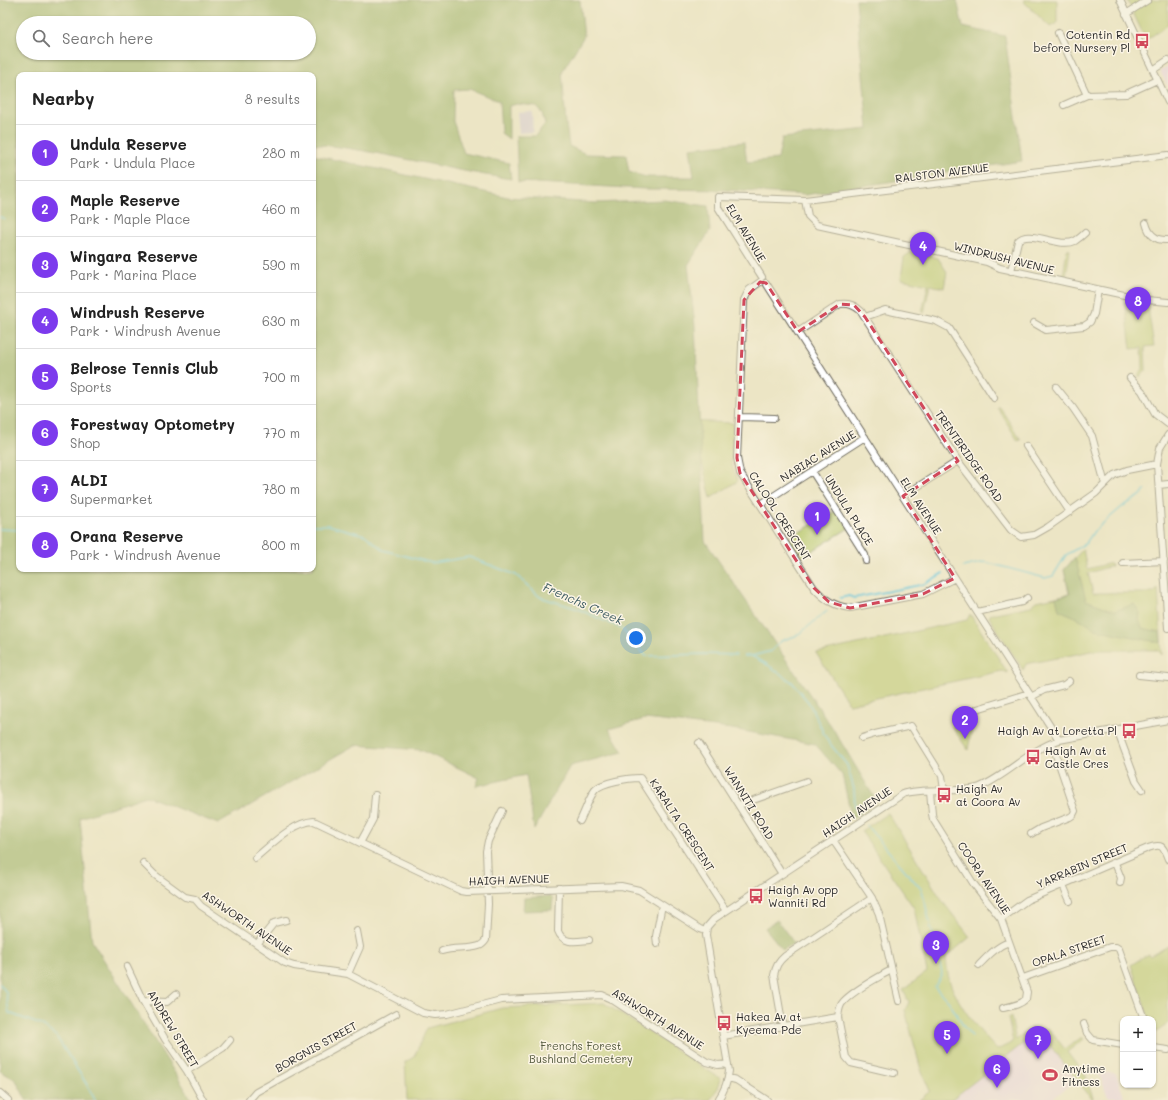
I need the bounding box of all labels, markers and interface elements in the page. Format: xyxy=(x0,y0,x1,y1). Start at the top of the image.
search box xyxy=(16,16,316,60)
icon: search xyxy=(30,27,52,49)
place label: Cotentin Rd before Nursery Pl xyxy=(1033,27,1130,55)
text: Search here xyxy=(62,28,153,48)
bus stop icon: Cotentin Rd before Nursery Pl xyxy=(1133,32,1151,50)
text: Nearby xyxy=(32,87,94,109)
text: 8 results xyxy=(245,90,300,107)
text: Undula Reserve xyxy=(70,134,187,154)
text: 1 xyxy=(42,144,48,161)
text: 280 m xyxy=(262,144,300,161)
text: Park · Undula Place xyxy=(70,154,195,171)
street label: RALSTON AVENUE xyxy=(894,159,990,186)
text: Maple Reserve xyxy=(70,190,180,210)
text: 2 xyxy=(41,200,49,217)
text: 460 m xyxy=(262,200,300,217)
street label: ELM AVENUE xyxy=(723,201,770,265)
text: Park · Maple Place xyxy=(70,210,190,227)
pin: 4 xyxy=(910,232,936,265)
street label: WINDRUSH AVENUE xyxy=(952,238,1056,277)
text: Wingara Reserve xyxy=(70,246,198,266)
text: 3 xyxy=(41,256,49,273)
text: 590 m xyxy=(262,256,300,273)
text: Park · Marina Place xyxy=(70,266,197,283)
pin: 8 xyxy=(1125,287,1151,320)
text: Windrush Reserve xyxy=(70,302,205,322)
text: 4 xyxy=(41,312,49,329)
text: 630 m xyxy=(262,312,300,329)
text: Park · Windrush Avenue xyxy=(70,322,221,339)
text: Belrose Tennis Club xyxy=(70,358,218,378)
text: 5 xyxy=(41,368,49,385)
text: 700 m xyxy=(262,368,300,385)
text: Sports xyxy=(70,378,112,395)
street label: TRENTBRIDGE ROAD xyxy=(932,407,1007,505)
text: Forestway Optometry xyxy=(70,414,235,434)
text: 6 xyxy=(41,424,49,441)
text: 770 m xyxy=(263,424,300,441)
street label: NABIAC AVENUE xyxy=(777,426,859,485)
text: Shop xyxy=(70,434,100,451)
street label: CALOOL CRESCENT xyxy=(746,468,815,563)
text: ALDI xyxy=(70,470,108,490)
street label: UNDULA PLACE xyxy=(822,471,877,548)
street label: ELM AVENUE xyxy=(897,474,946,537)
text: 7 xyxy=(41,480,49,497)
text: 780 m xyxy=(262,480,300,497)
text: Supermarket xyxy=(70,490,153,507)
pin: 1 xyxy=(804,502,830,535)
text: Orana Reserve xyxy=(70,526,183,546)
text: 8 xyxy=(41,536,49,553)
text: 800 m xyxy=(262,536,300,553)
text: Park · Windrush Avenue xyxy=(70,546,221,563)
water label: Frenchs Creek xyxy=(541,578,627,628)
your location xyxy=(626,628,646,648)
pin: 2 xyxy=(952,706,978,739)
bus stop icon: Haigh Av at Loretta Pl xyxy=(1120,722,1138,740)
place label: Haigh Av at Loretta Pl xyxy=(998,723,1117,738)
place label: Haigh Av at Castle Cres xyxy=(1045,743,1109,771)
bus stop icon: Haigh Av at Castle Cres xyxy=(1024,748,1042,766)
street label: WANNITI ROAD xyxy=(721,763,778,842)
street label: KARALTA CRESCENT xyxy=(647,775,718,874)
place label: Haigh Av at Coora Av xyxy=(956,781,1021,809)
street label: HAIGH AVENUE xyxy=(819,783,894,840)
bus stop icon: Haigh Av at Coora Av xyxy=(935,786,953,804)
street label: COORA AVENUE xyxy=(955,838,1014,917)
street label: YARRABIN STREET xyxy=(1034,840,1130,892)
street label: HAIGH AVENUE xyxy=(468,871,550,888)
place label: Haigh Av opp Wanniti Rd xyxy=(768,882,838,910)
street label: ASHWORTH AVENUE xyxy=(199,887,295,958)
bus stop icon: Haigh Av opp Wanniti Rd xyxy=(747,887,765,905)
pin: 3 xyxy=(923,931,949,964)
street label: OPALA STREET xyxy=(1030,931,1108,970)
street label: ASHWORTH AVENUE xyxy=(609,984,707,1053)
street label: ANDREW STREET xyxy=(144,987,203,1070)
place label: Hakea Av at Kyeema Pde xyxy=(736,1009,802,1037)
bus stop icon: Hakea Av at Kyeema Pde xyxy=(715,1014,733,1032)
map controls xyxy=(1120,1016,1156,1088)
button: + xyxy=(1120,1016,1156,1052)
street label: BORGNIS STREET xyxy=(272,1018,359,1075)
pin: 5 xyxy=(934,1021,960,1054)
pin: 7 xyxy=(1025,1026,1051,1059)
park label: Frenchs Forest Bushland Cemetery xyxy=(529,1038,633,1066)
button: − xyxy=(1120,1052,1156,1088)
pin: 6 xyxy=(984,1055,1010,1088)
place label: Anytime Fitness xyxy=(1062,1061,1105,1089)
sports icon: Anytime Fitness xyxy=(1041,1066,1059,1084)

